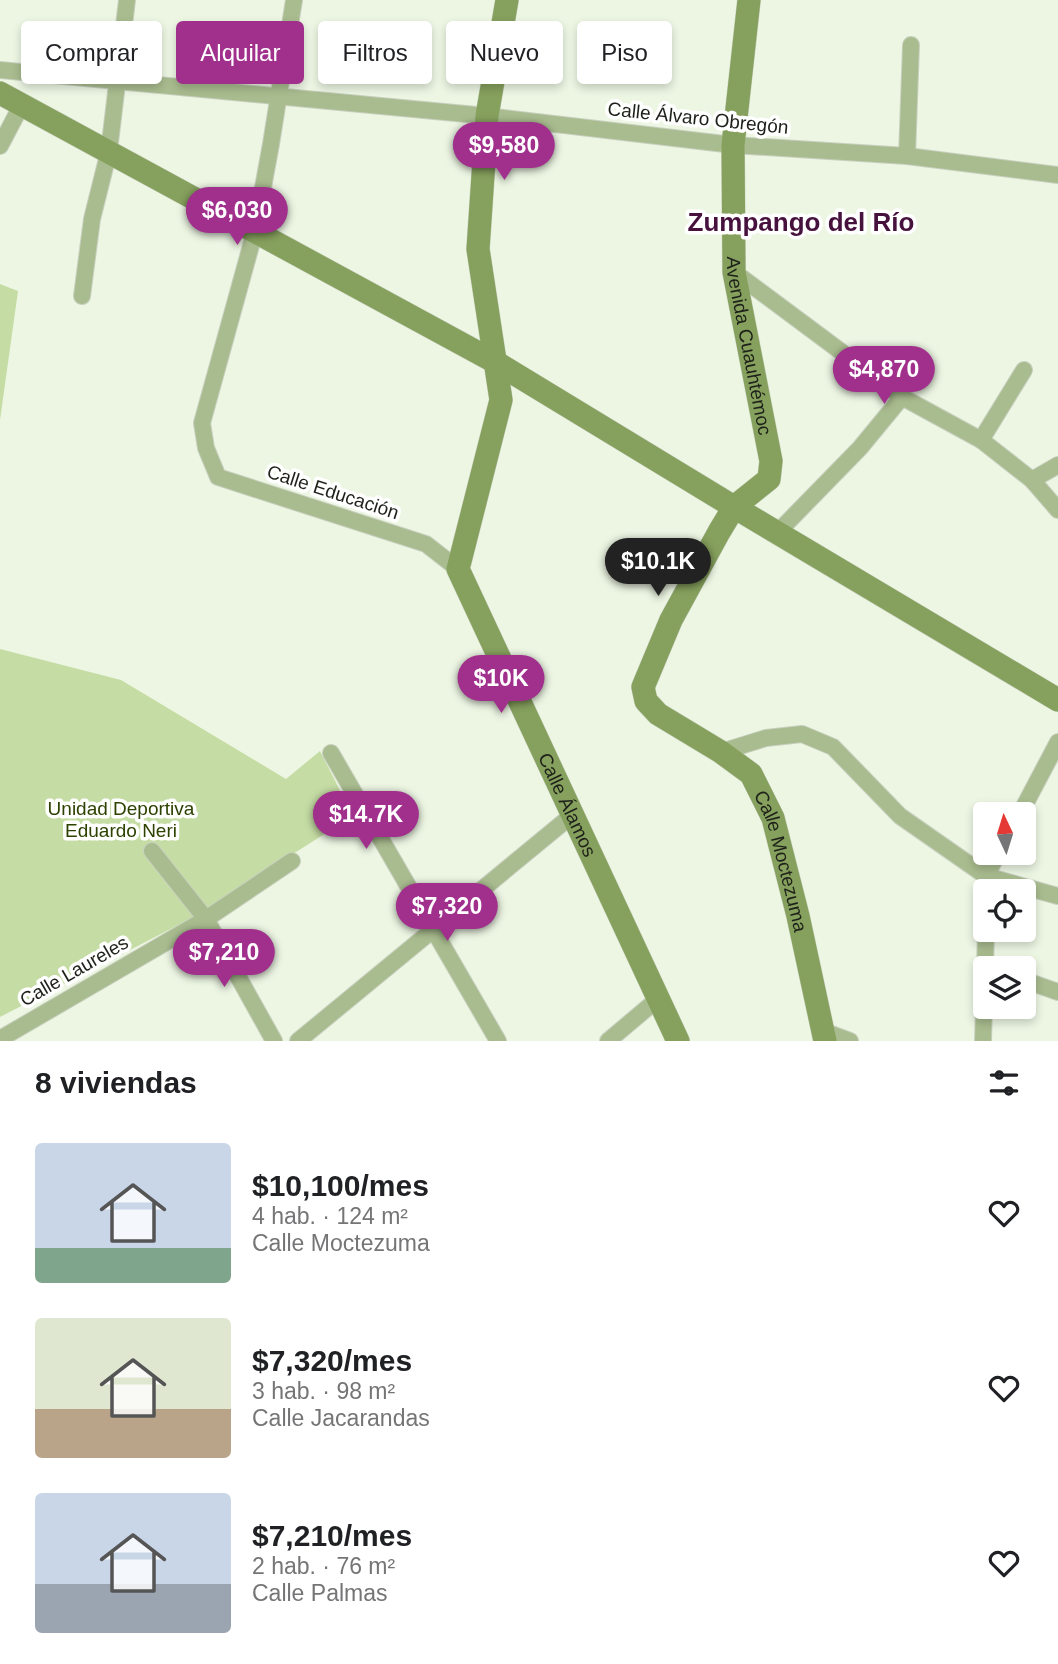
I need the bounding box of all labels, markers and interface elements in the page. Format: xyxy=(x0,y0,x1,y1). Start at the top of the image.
chip: Comprar xyxy=(21,21,162,84)
chip: Alquilar xyxy=(176,21,304,84)
chip: Filtros xyxy=(318,21,432,84)
chip: Nuevo xyxy=(446,21,563,84)
chip: Piso xyxy=(577,21,672,84)
street label: Calle Álvaro Obregón xyxy=(607,98,789,138)
pin: $9,580 xyxy=(447,122,561,182)
text: $9,580 xyxy=(469,132,539,158)
pin: $6,030 xyxy=(180,188,294,247)
text: $6,030 xyxy=(202,197,272,223)
district label: Zumpango del Río xyxy=(688,207,914,237)
street label: Avenida Cuauhtémoc xyxy=(723,256,776,437)
pin: $4,870 xyxy=(827,346,941,406)
text: $4,870 xyxy=(849,356,919,382)
street label: Calle Educación xyxy=(264,461,402,523)
pin: $10.1K xyxy=(601,538,715,598)
text: $10.1K xyxy=(621,548,695,574)
pin: $10K xyxy=(460,656,542,715)
text: $10K xyxy=(474,665,528,691)
street label: Calle Álamos xyxy=(535,749,601,860)
street label: Calle Moctezuma xyxy=(750,787,812,934)
pin: $14.7K xyxy=(309,792,423,851)
park label: Unidad Deportiva Eduardo Neri xyxy=(48,798,195,841)
text: $14.7K xyxy=(329,801,403,827)
north arrow xyxy=(973,802,1036,864)
map controls xyxy=(973,802,1036,1019)
button: locate xyxy=(973,879,1036,942)
pin: $7,320 xyxy=(390,884,504,943)
text: $7,320 xyxy=(412,893,482,919)
pin: $7,210 xyxy=(167,930,281,989)
street label: Calle Laureles xyxy=(16,932,132,1010)
text: $7,210 xyxy=(189,939,259,965)
button: layers xyxy=(973,956,1036,1019)
icon: filters xyxy=(985,1064,1023,1102)
text: 8 viviendas xyxy=(35,1066,197,1099)
text: $10,100/mes xyxy=(252,1169,429,1202)
icon: home xyxy=(91,1171,175,1255)
icon: heart xyxy=(985,1194,1023,1232)
text: 4 hab. · 124 m² xyxy=(252,1203,408,1229)
text: Calle Moctezuma xyxy=(252,1230,430,1256)
text: $7,320/mes xyxy=(252,1344,412,1377)
icon: home xyxy=(91,1346,175,1430)
icon: heart xyxy=(985,1369,1023,1407)
text: 3 hab. · 98 m² xyxy=(252,1378,395,1404)
text: Calle Jacarandas xyxy=(252,1405,430,1431)
text: $7,210/mes xyxy=(252,1519,412,1552)
icon: home xyxy=(91,1521,175,1605)
icon: heart xyxy=(985,1544,1023,1582)
text: 2 hab. · 76 m² xyxy=(252,1553,395,1579)
text: Calle Palmas xyxy=(252,1580,388,1606)

